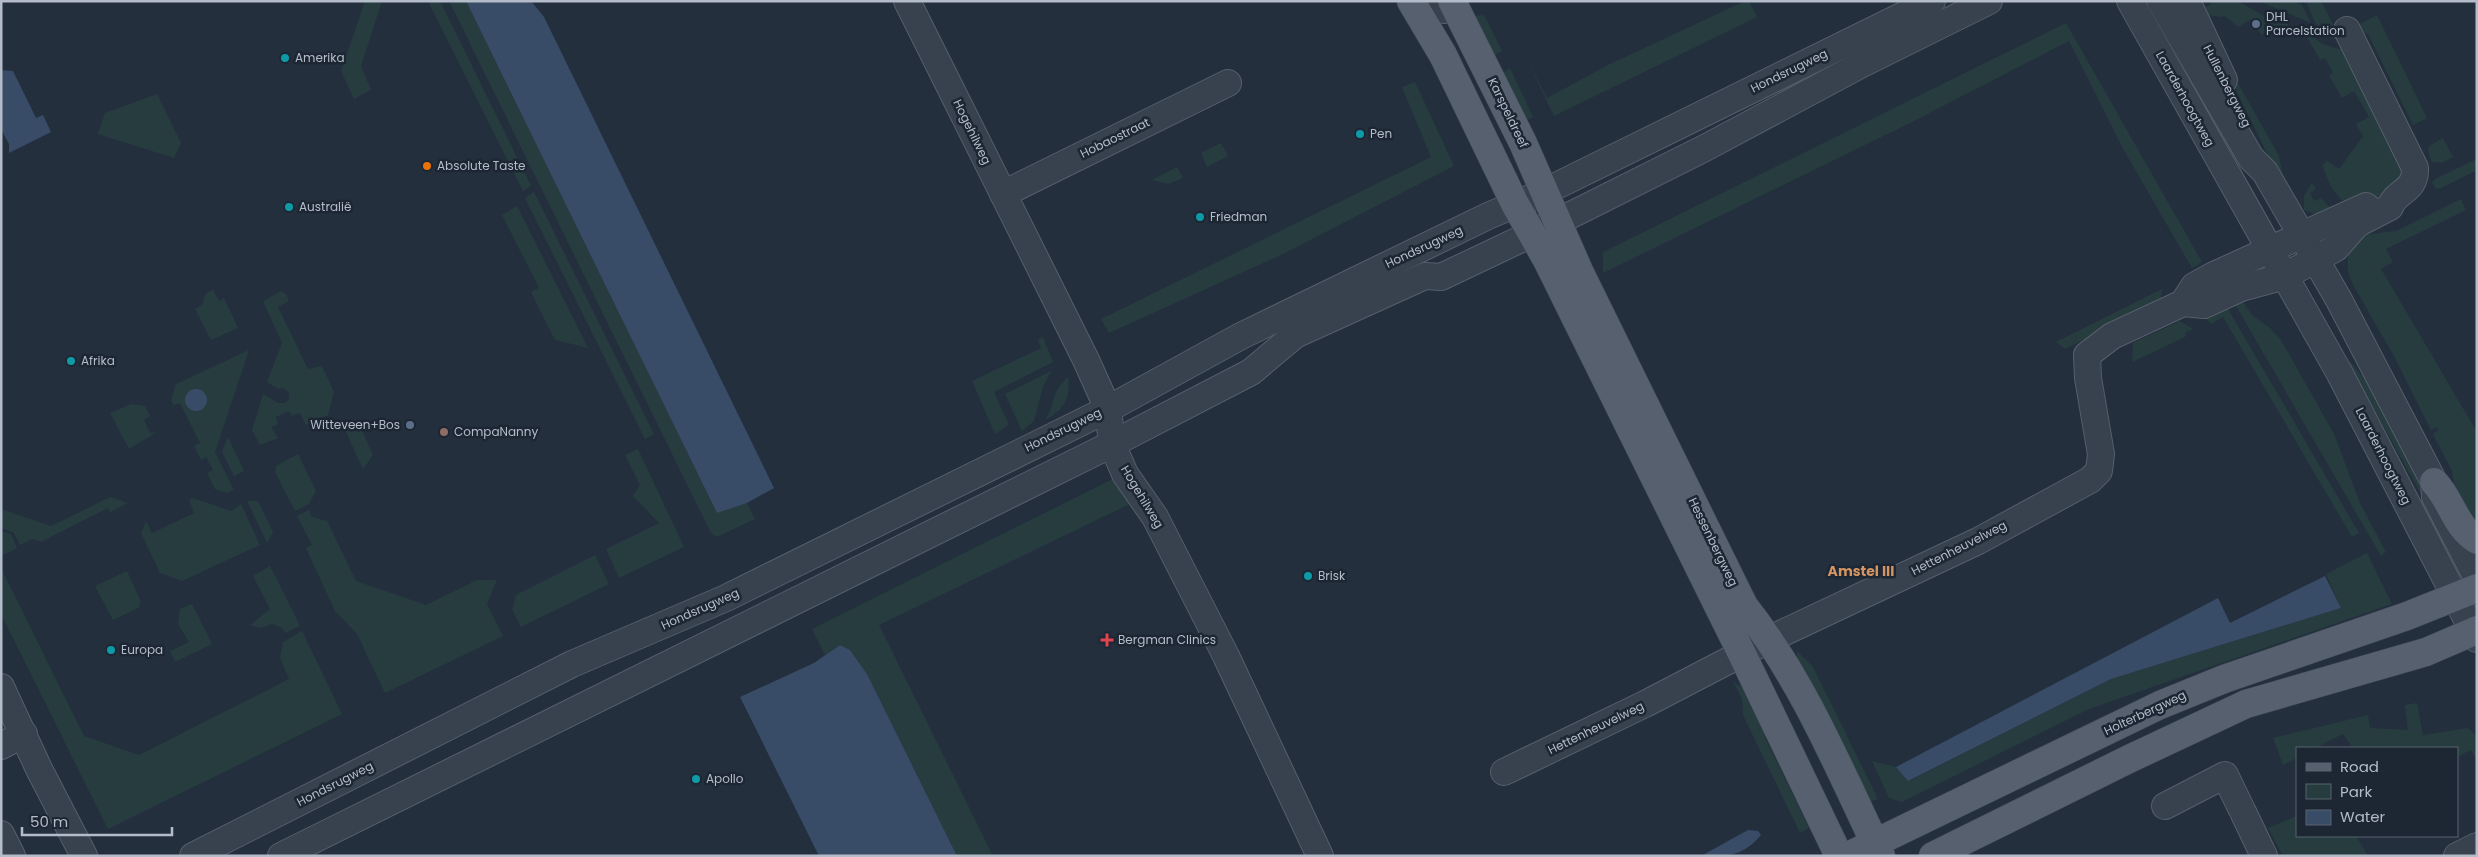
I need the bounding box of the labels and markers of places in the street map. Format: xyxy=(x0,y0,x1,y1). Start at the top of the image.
place label: DHL Parcelstation xyxy=(2266,8,2345,39)
marker: DHL Parcelstation xyxy=(2250,18,2262,30)
place label: Amerika xyxy=(295,49,345,66)
marker: Amerika xyxy=(279,52,291,64)
place label: Pen xyxy=(1370,125,1392,142)
marker: Pen xyxy=(1354,128,1366,140)
place label: Absolute Taste xyxy=(437,157,525,174)
marker: Absolute Taste xyxy=(421,160,433,172)
place label: Australië xyxy=(299,198,351,215)
marker: Australië xyxy=(283,201,295,213)
place label: Friedman xyxy=(1210,208,1267,225)
marker: Friedman xyxy=(1194,211,1206,223)
place label: Afrika xyxy=(81,352,115,369)
marker: Afrika xyxy=(65,355,77,367)
place label: Witteveen+Bos xyxy=(310,416,400,433)
marker: Witteveen+Bos xyxy=(404,419,416,431)
place label: CompaNanny xyxy=(454,423,538,440)
marker: CompaNanny xyxy=(438,426,450,438)
place label: Brisk xyxy=(1318,567,1346,584)
marker: Brisk xyxy=(1302,570,1314,582)
place label: Bergman Clinics xyxy=(1118,631,1216,648)
marker: Bergman Clinics xyxy=(1100,633,1114,647)
place label: Europa xyxy=(121,641,163,658)
marker: Europa xyxy=(105,644,117,656)
place label: Apollo xyxy=(706,770,744,787)
marker: Apollo xyxy=(690,773,702,785)

